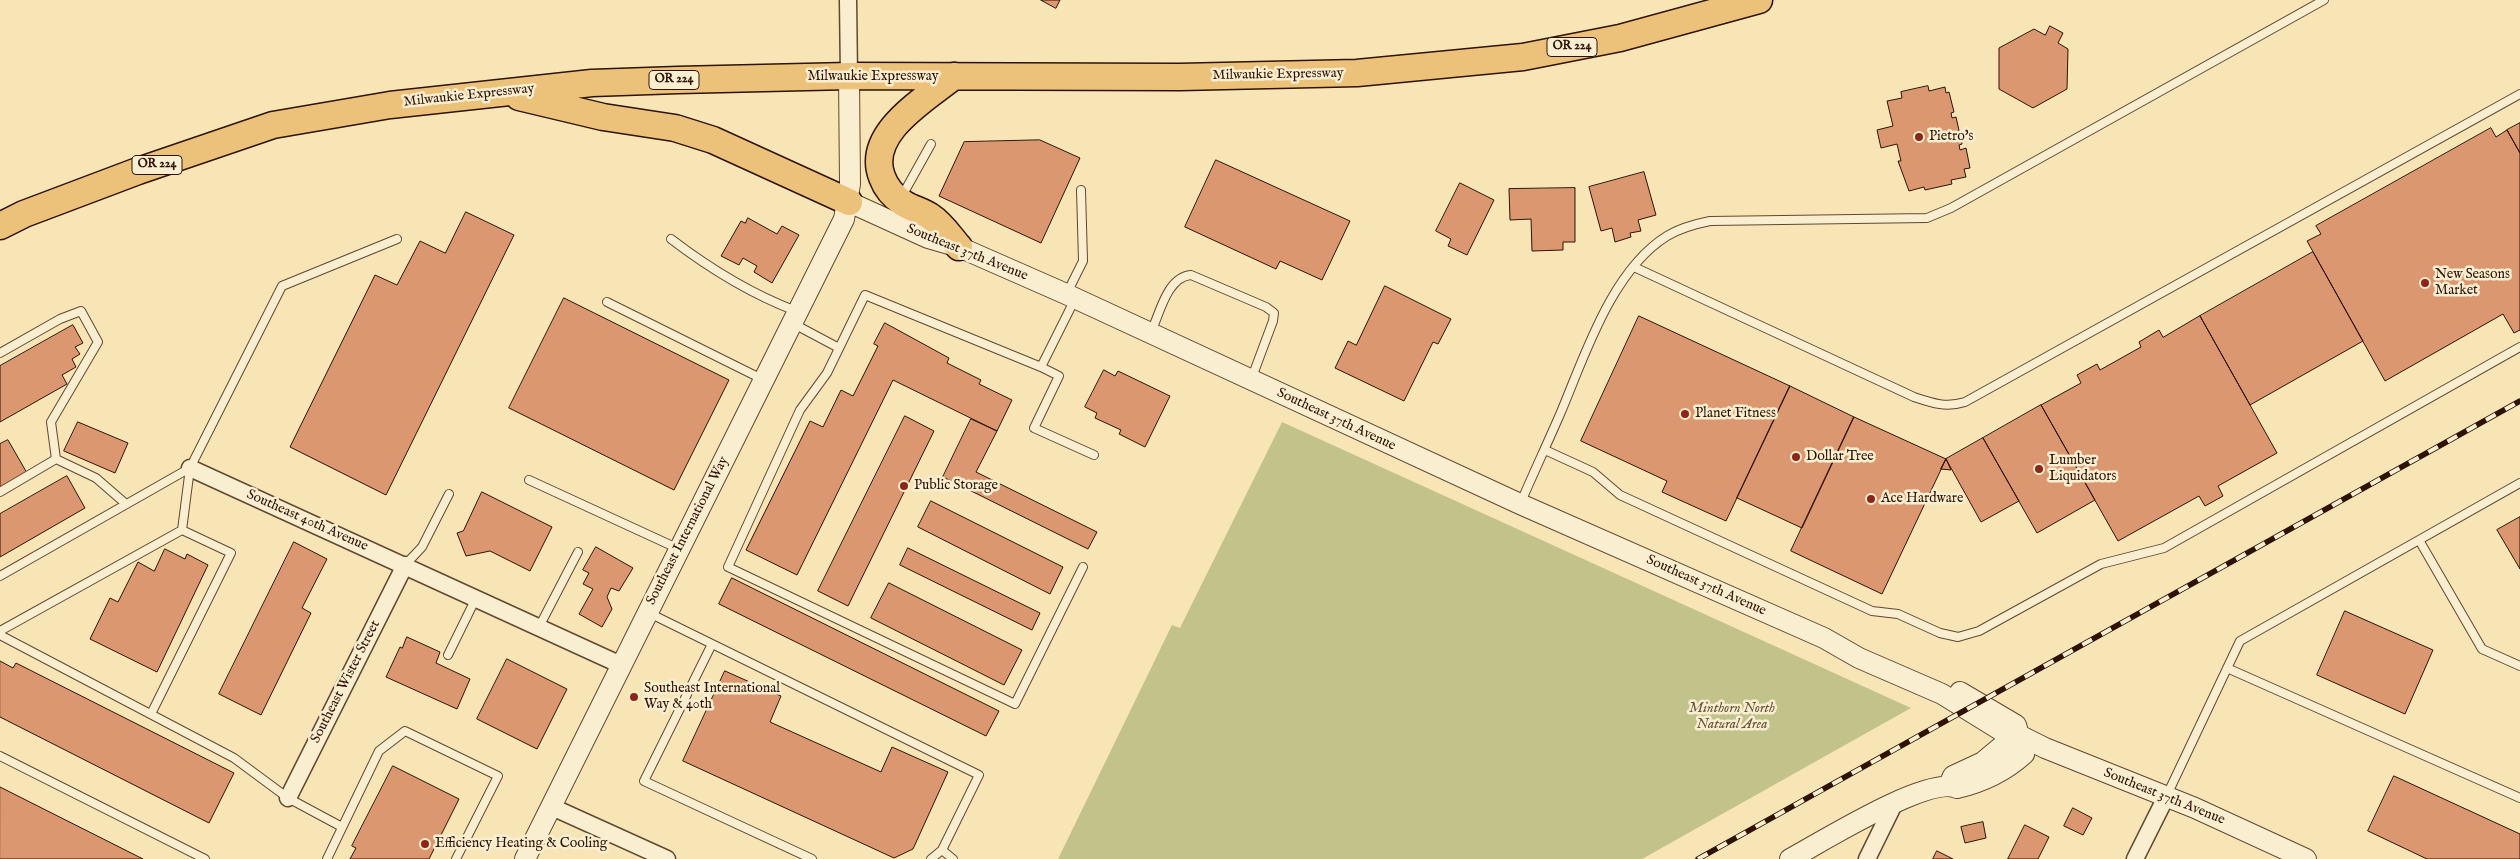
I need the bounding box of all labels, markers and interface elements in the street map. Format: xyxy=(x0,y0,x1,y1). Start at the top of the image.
road number: OR 224 xyxy=(1547,38,1597,56)
street label: Milwaukie Expressway xyxy=(1212,65,1344,85)
street label: Milwaukie Expressway xyxy=(807,69,939,85)
road number: OR 224 xyxy=(649,70,699,90)
street label: Milwaukie Expressway xyxy=(403,81,535,111)
place label: Pietro's xyxy=(1929,129,1973,145)
marker: Pietro's xyxy=(1913,131,1925,143)
road number: OR 224 xyxy=(132,156,182,174)
street label: Southeast 37th Avenue xyxy=(904,221,1030,285)
place label: New Seasons Market xyxy=(2435,267,2510,300)
marker: New Seasons Market xyxy=(2419,277,2431,289)
street label: Southeast 37th Avenue xyxy=(1274,385,1398,455)
place label: Planet Fitness xyxy=(1695,406,1776,422)
marker: Planet Fitness xyxy=(1679,408,1691,420)
place label: Dollar Tree xyxy=(1806,449,1874,465)
marker: Dollar Tree xyxy=(1790,451,1802,463)
place label: Lumber Liquidators xyxy=(2049,453,2116,486)
street label: Southeast International Way xyxy=(643,454,733,608)
marker: Lumber Liquidators xyxy=(2033,463,2045,475)
place label: Public Storage xyxy=(914,478,998,494)
marker: Public Storage xyxy=(898,480,910,492)
street label: Southeast 40th Avenue xyxy=(244,487,370,555)
place label: Ace Hardware xyxy=(1881,491,1963,507)
marker: Ace Hardware xyxy=(1865,493,1877,505)
street label: Southeast 37th Avenue xyxy=(1644,552,1768,620)
street label: Southeast Wister Street xyxy=(308,618,384,746)
place label: Southeast International Way & 40th xyxy=(644,681,780,714)
marker: Southeast International Way & 40th xyxy=(628,691,640,703)
park label: Minthorn North Natural Area xyxy=(1689,701,1775,734)
street label: Southeast 37th Avenue xyxy=(2101,765,2227,829)
place label: Efficiency Heating & Cooling xyxy=(435,836,607,852)
marker: Efficiency Heating & Cooling xyxy=(419,838,431,850)

